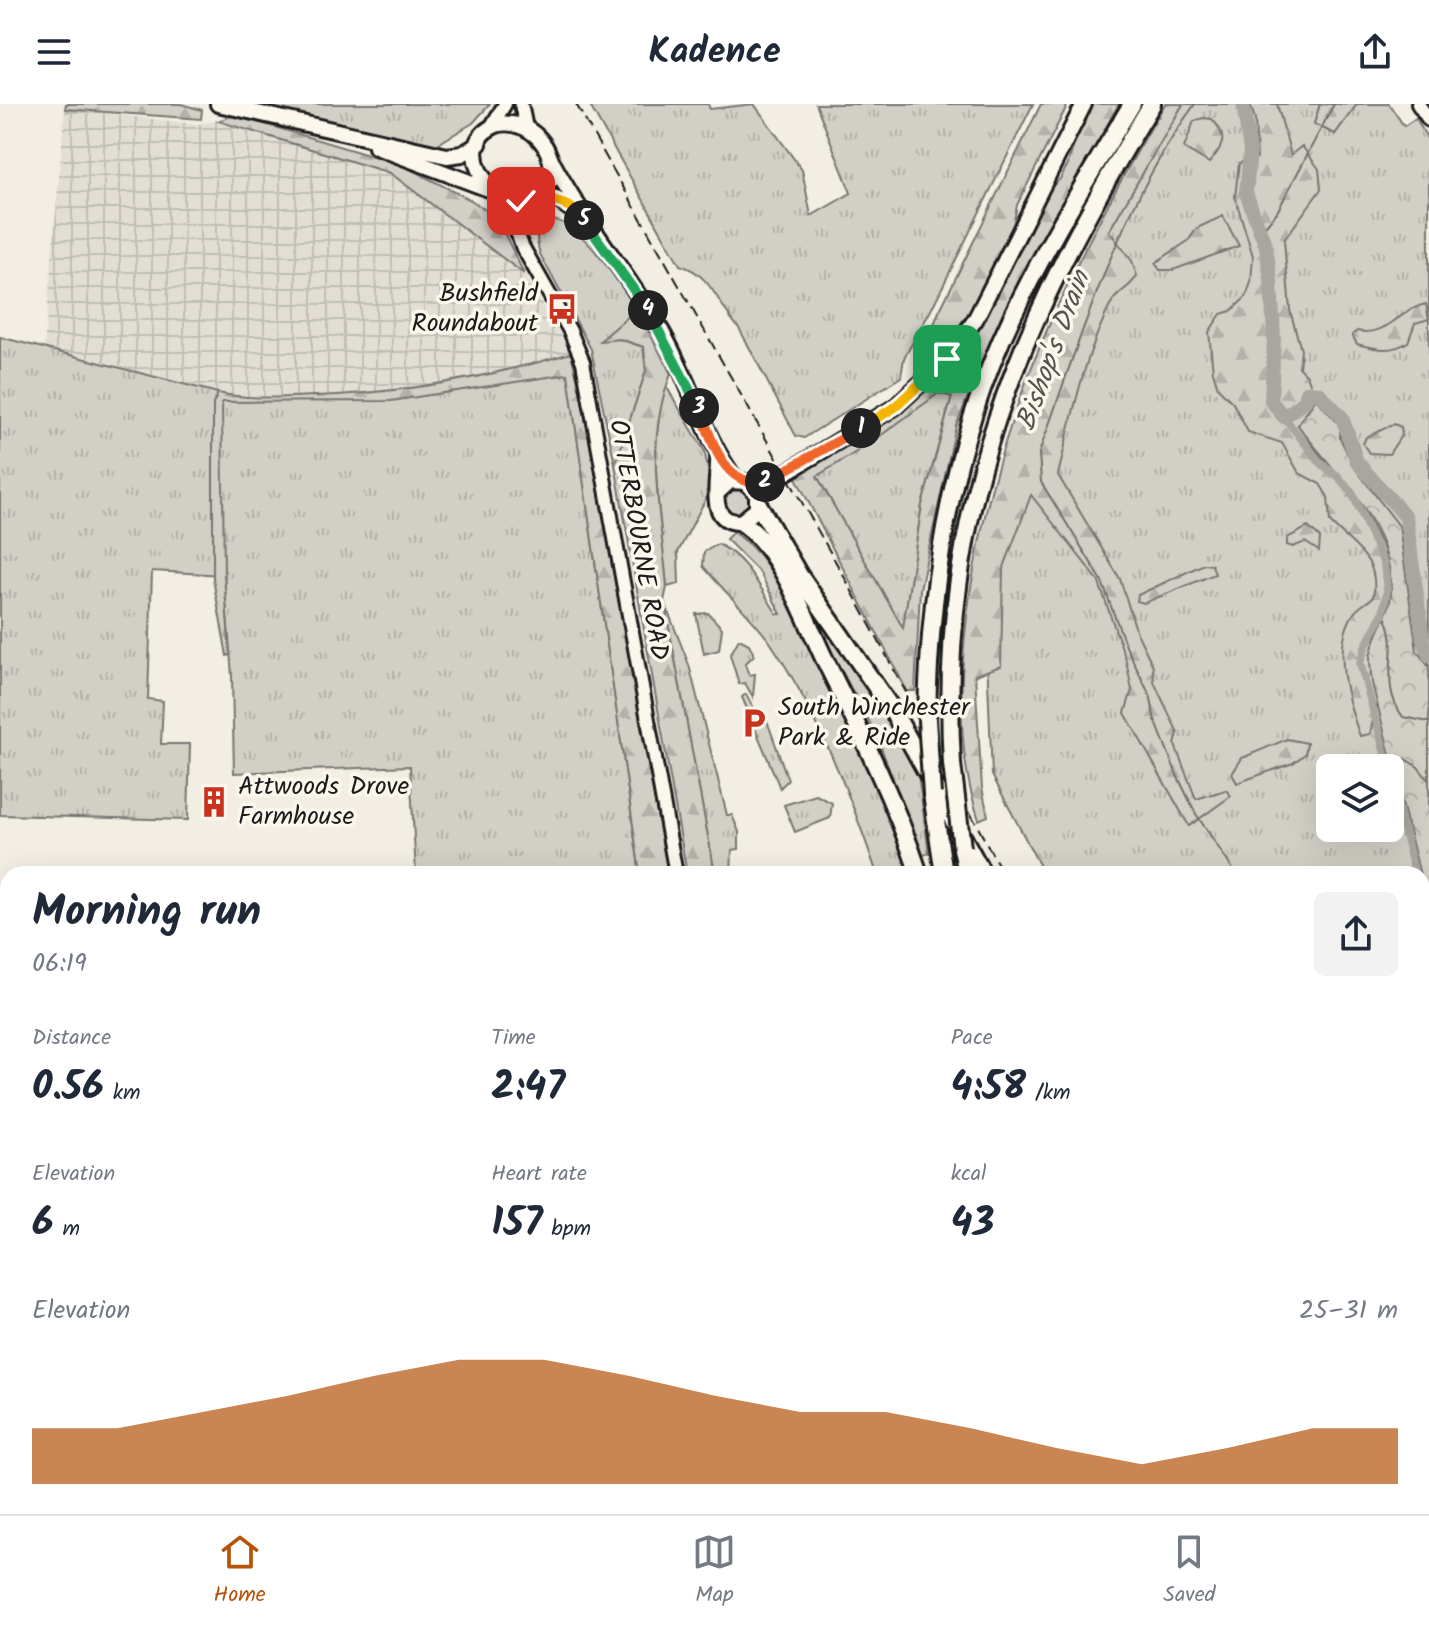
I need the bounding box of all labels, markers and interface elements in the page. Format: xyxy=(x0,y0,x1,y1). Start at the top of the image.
text: Kadence xyxy=(648,24,781,81)
icon: menu xyxy=(32,30,76,74)
icon: share xyxy=(1353,30,1397,74)
pin xyxy=(487,167,555,235)
icon: check xyxy=(499,179,543,223)
pin: 5 xyxy=(564,200,604,240)
text: 5 xyxy=(578,202,590,237)
water label: Bishop's Drain xyxy=(1004,263,1104,437)
place label: Bushfield Roundabout xyxy=(412,273,539,345)
pin: 4 xyxy=(628,290,668,330)
bus stop icon: Bushfield Roundabout xyxy=(545,292,579,326)
text: 4 xyxy=(642,292,654,327)
pin xyxy=(913,325,981,393)
icon: arrive xyxy=(925,337,969,381)
pin: 3 xyxy=(679,388,719,428)
text: 3 xyxy=(693,390,705,425)
pin: 1 xyxy=(841,408,881,448)
text: 1 xyxy=(858,410,864,445)
street label: OTTERBOURNE ROAD xyxy=(596,416,680,664)
pin: 2 xyxy=(745,462,785,502)
text: 2 xyxy=(759,464,771,499)
place label: South Winchester Park & Ride xyxy=(778,687,971,759)
parking icon: South Winchester Park & Ride xyxy=(737,706,771,740)
map controls xyxy=(1316,754,1404,842)
button: layers xyxy=(1316,754,1404,842)
place label: Attwoods Drove Farmhouse xyxy=(238,766,410,838)
building icon: Attwoods Drove Farmhouse xyxy=(197,785,231,819)
text: Morning run xyxy=(32,878,261,948)
button: share xyxy=(1314,892,1398,976)
text: 06:19 xyxy=(32,943,87,985)
text: Distance xyxy=(32,1021,111,1056)
text: Time xyxy=(491,1021,536,1056)
text: Pace xyxy=(951,1021,993,1056)
text: 0.56 xyxy=(32,1056,104,1120)
text: 2:47 xyxy=(491,1056,565,1120)
text: 4:58 xyxy=(951,1056,1026,1120)
text: km xyxy=(104,1076,141,1111)
text: /km xyxy=(1026,1076,1071,1111)
text: Elevation xyxy=(32,1157,115,1192)
text: Heart rate xyxy=(491,1157,587,1192)
text: kcal xyxy=(951,1157,986,1192)
text: 6 xyxy=(32,1192,54,1256)
text: 157 xyxy=(491,1192,543,1256)
text: 43 xyxy=(951,1192,994,1256)
text: m xyxy=(54,1212,80,1247)
text: bpm xyxy=(543,1212,591,1247)
text: Elevation xyxy=(32,1290,130,1332)
text: 25–31 m xyxy=(1299,1290,1398,1332)
tab: Home xyxy=(213,1530,266,1613)
tab: Map xyxy=(692,1530,736,1613)
tab: Saved xyxy=(1163,1530,1216,1613)

